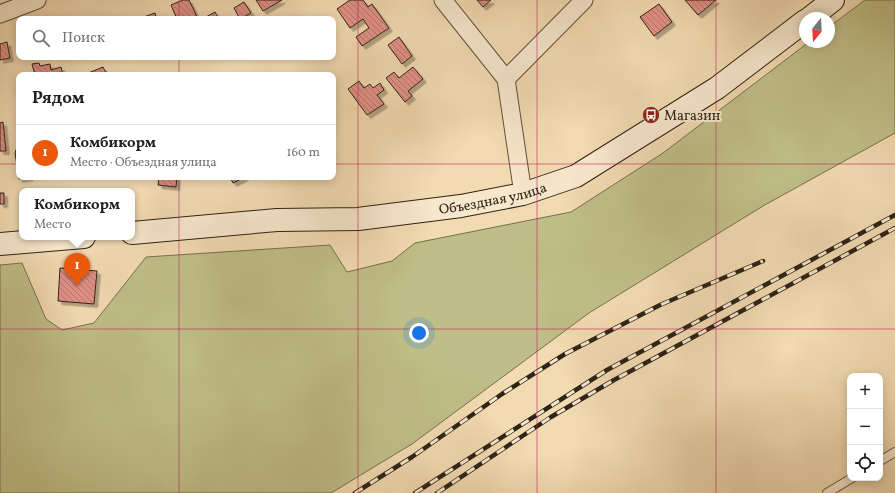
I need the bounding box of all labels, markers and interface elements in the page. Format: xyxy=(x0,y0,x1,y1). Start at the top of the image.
north arrow xyxy=(799,12,835,48)
search box xyxy=(16,16,336,60)
icon: search xyxy=(30,27,52,49)
text: Поиск xyxy=(62,28,105,49)
text: Рядом xyxy=(32,87,85,110)
bus stop icon: Магазин xyxy=(641,105,661,125)
place label: Магазин xyxy=(664,107,721,126)
text: Комбикорм xyxy=(70,133,156,154)
text: 1 xyxy=(42,144,48,162)
text: 160 m xyxy=(286,144,320,162)
text: Место · Объездная улица xyxy=(70,154,217,172)
street label: Объездная улица xyxy=(438,179,550,220)
popup xyxy=(19,188,135,240)
text: Комбикорм xyxy=(34,195,120,216)
text: Место xyxy=(34,216,71,234)
pin: 1 xyxy=(64,253,90,286)
your location xyxy=(409,323,429,343)
map controls xyxy=(847,373,883,481)
button: + xyxy=(847,373,883,409)
button: − xyxy=(847,409,883,445)
button: locate xyxy=(847,445,883,481)

